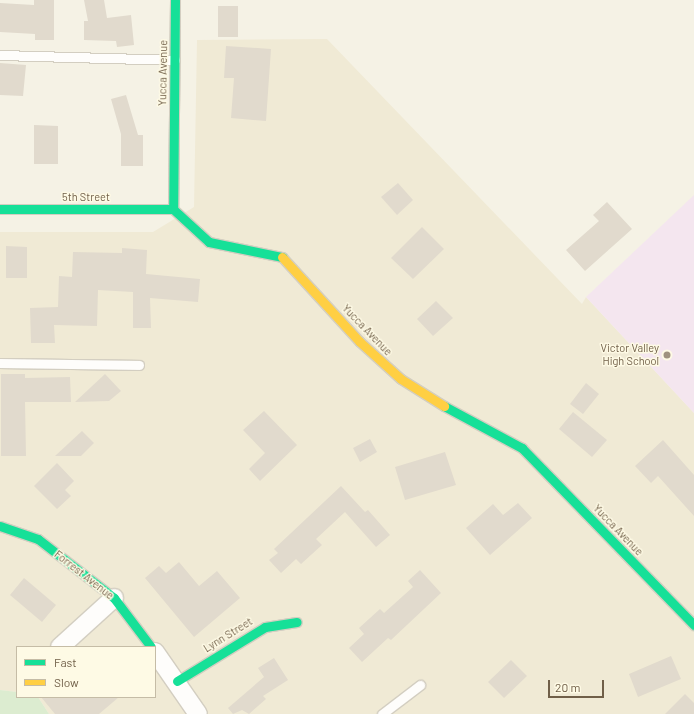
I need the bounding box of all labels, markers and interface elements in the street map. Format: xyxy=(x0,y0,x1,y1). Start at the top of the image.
street label: Yucca Avenue xyxy=(156,40,170,106)
street label: 5th Street xyxy=(62,190,110,204)
street label: Yucca Avenue xyxy=(339,302,395,358)
place label: Victor Valley High School xyxy=(601,342,659,368)
marker: Victor Valley High School xyxy=(662,350,672,360)
street label: Yucca Avenue xyxy=(590,502,646,558)
street label: Forrest Avenue xyxy=(52,548,116,602)
street label: Lynn Street xyxy=(201,615,255,655)
legend xyxy=(16,646,156,698)
text: Fast xyxy=(54,655,77,669)
scale bar xyxy=(550,672,606,698)
text: Slow xyxy=(54,675,79,689)
text: 20 m xyxy=(555,680,581,694)

